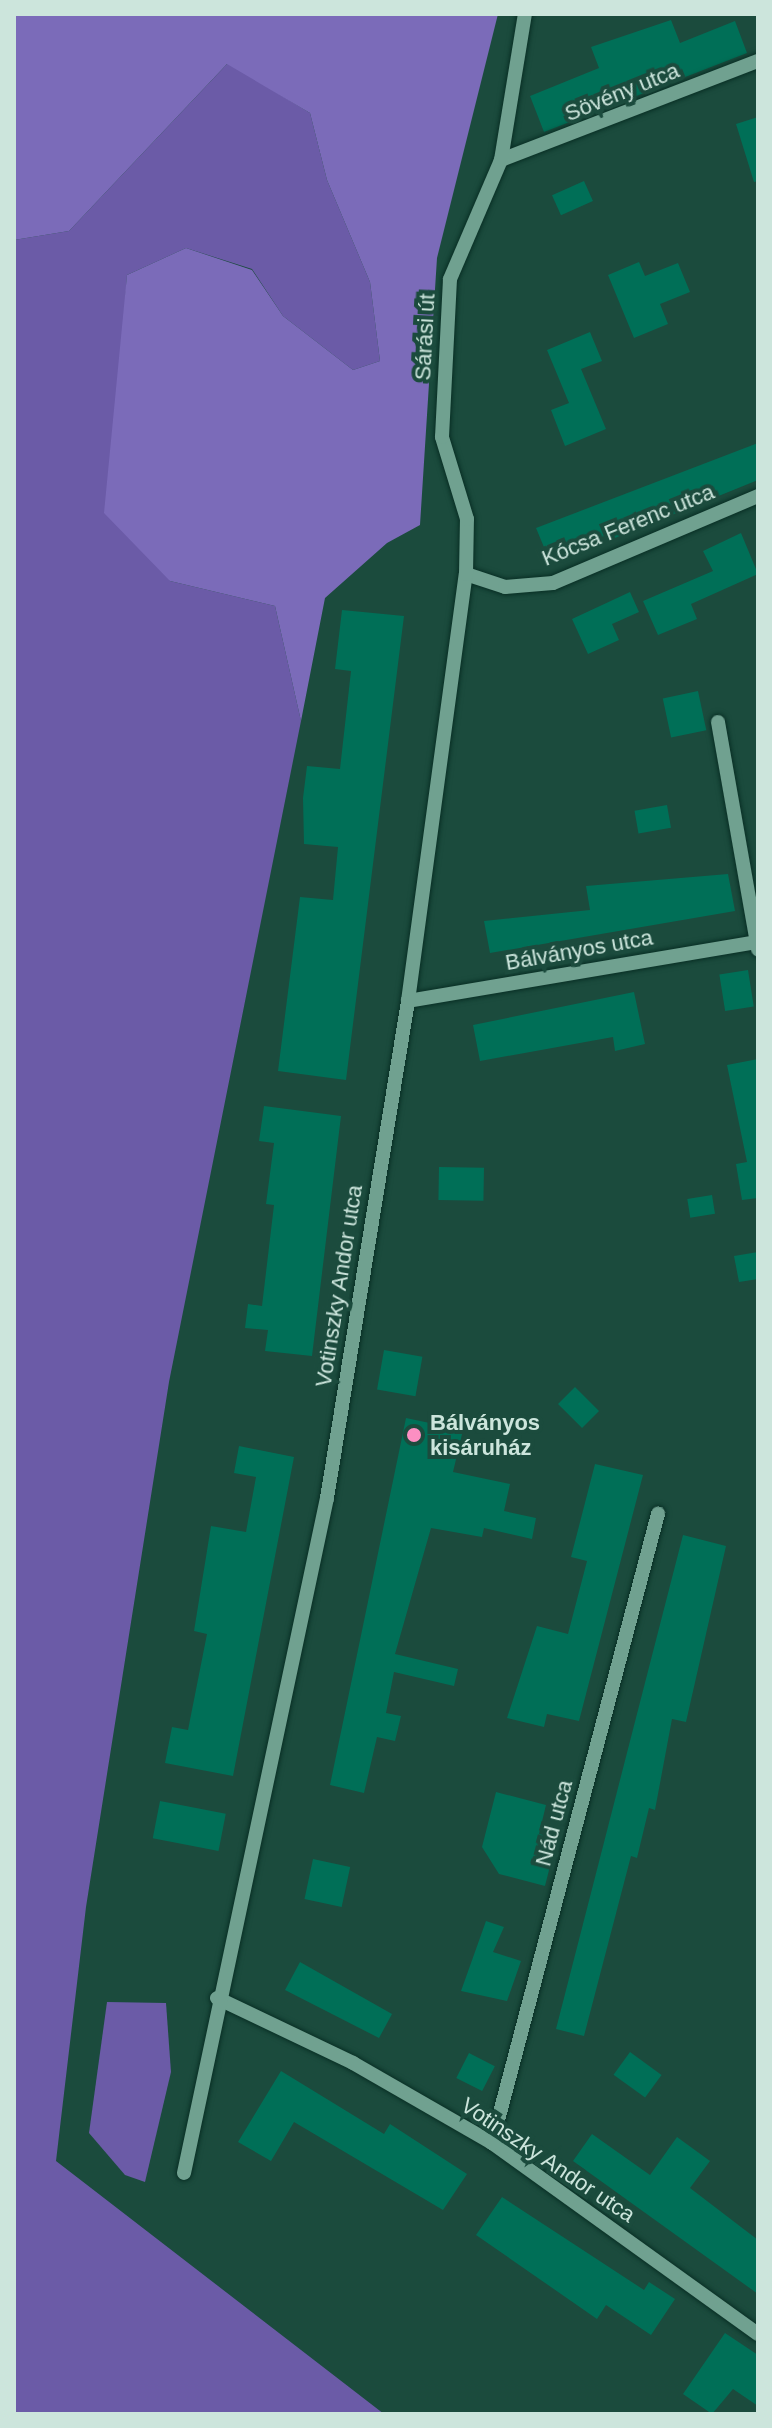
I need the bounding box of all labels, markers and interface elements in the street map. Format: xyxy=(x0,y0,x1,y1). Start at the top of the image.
street label: Sövény utca xyxy=(561,57,683,127)
street label: Sárási út xyxy=(410,293,440,381)
street label: Kócsa Ferenc utca xyxy=(538,478,718,572)
street label: Bálványos utca xyxy=(503,924,655,976)
street label: Votinszky Andor utca xyxy=(310,1182,368,1390)
place label: Bálványos kisáruház xyxy=(430,1409,540,1460)
marker: Bálványos kisáruház xyxy=(405,1426,423,1444)
street label: Nád utca xyxy=(530,1777,578,1869)
street label: Votinszky Andor utca xyxy=(455,2092,641,2228)

